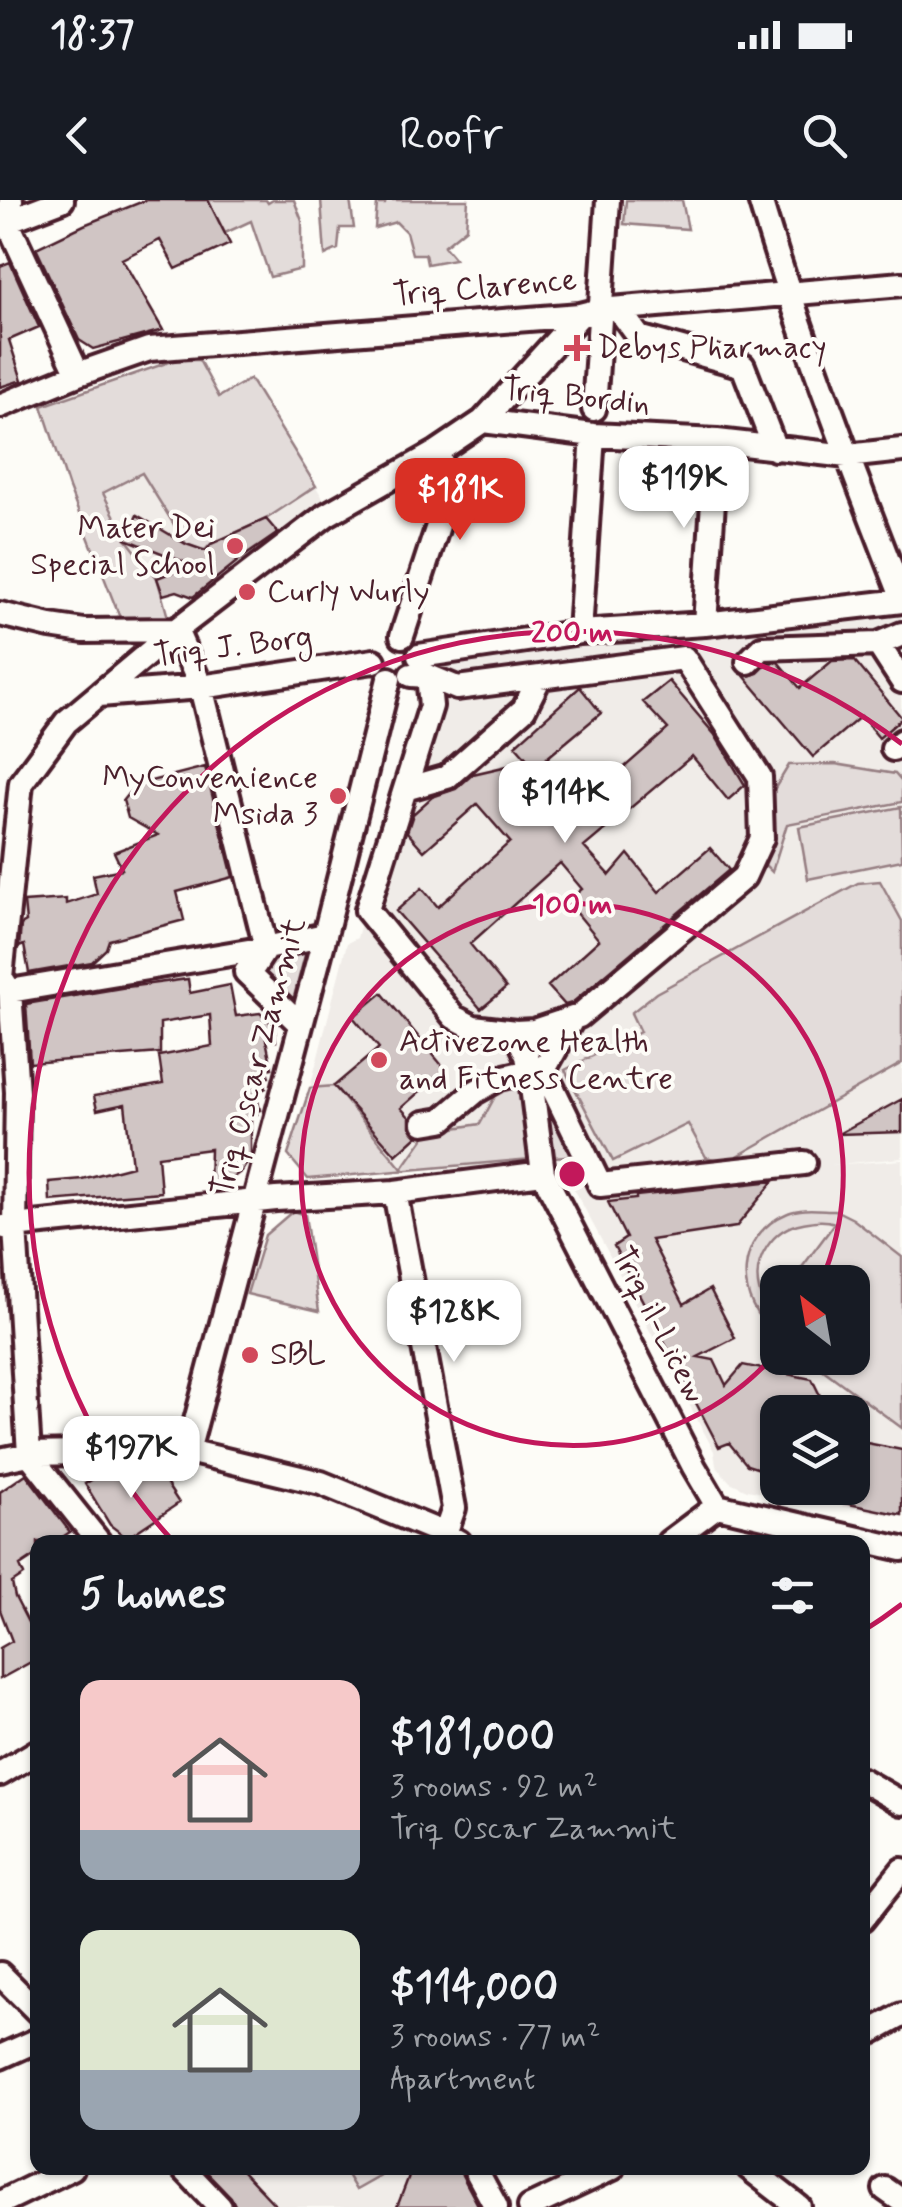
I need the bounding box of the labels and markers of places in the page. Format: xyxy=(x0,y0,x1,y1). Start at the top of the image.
place label: Debys Pharmacy xyxy=(597,327,827,369)
marker: Debys Pharmacy xyxy=(566,337,588,359)
pin: $119K xyxy=(614,446,754,531)
pin: $181K xyxy=(390,458,530,543)
place label: Mater Dei Special School xyxy=(30,507,215,586)
marker: Mater Dei Special School xyxy=(224,535,246,557)
place label: Curly Wurly xyxy=(267,571,430,613)
marker: Curly Wurly xyxy=(236,581,258,603)
place label: MyConvenience Msida 3 xyxy=(102,757,318,836)
pin: $114K xyxy=(495,761,635,846)
marker: MyConvenience Msida 3 xyxy=(327,785,349,807)
place label: Activezone Health and Fitness Centre xyxy=(399,1021,673,1100)
marker: Activezone Health and Fitness Centre xyxy=(368,1049,390,1071)
centre of rings xyxy=(554,1156,590,1192)
pin: $128K xyxy=(384,1280,524,1365)
place label: SBL xyxy=(270,1334,326,1376)
marker: SBL xyxy=(239,1344,261,1366)
pin: $197K xyxy=(61,1416,201,1501)

